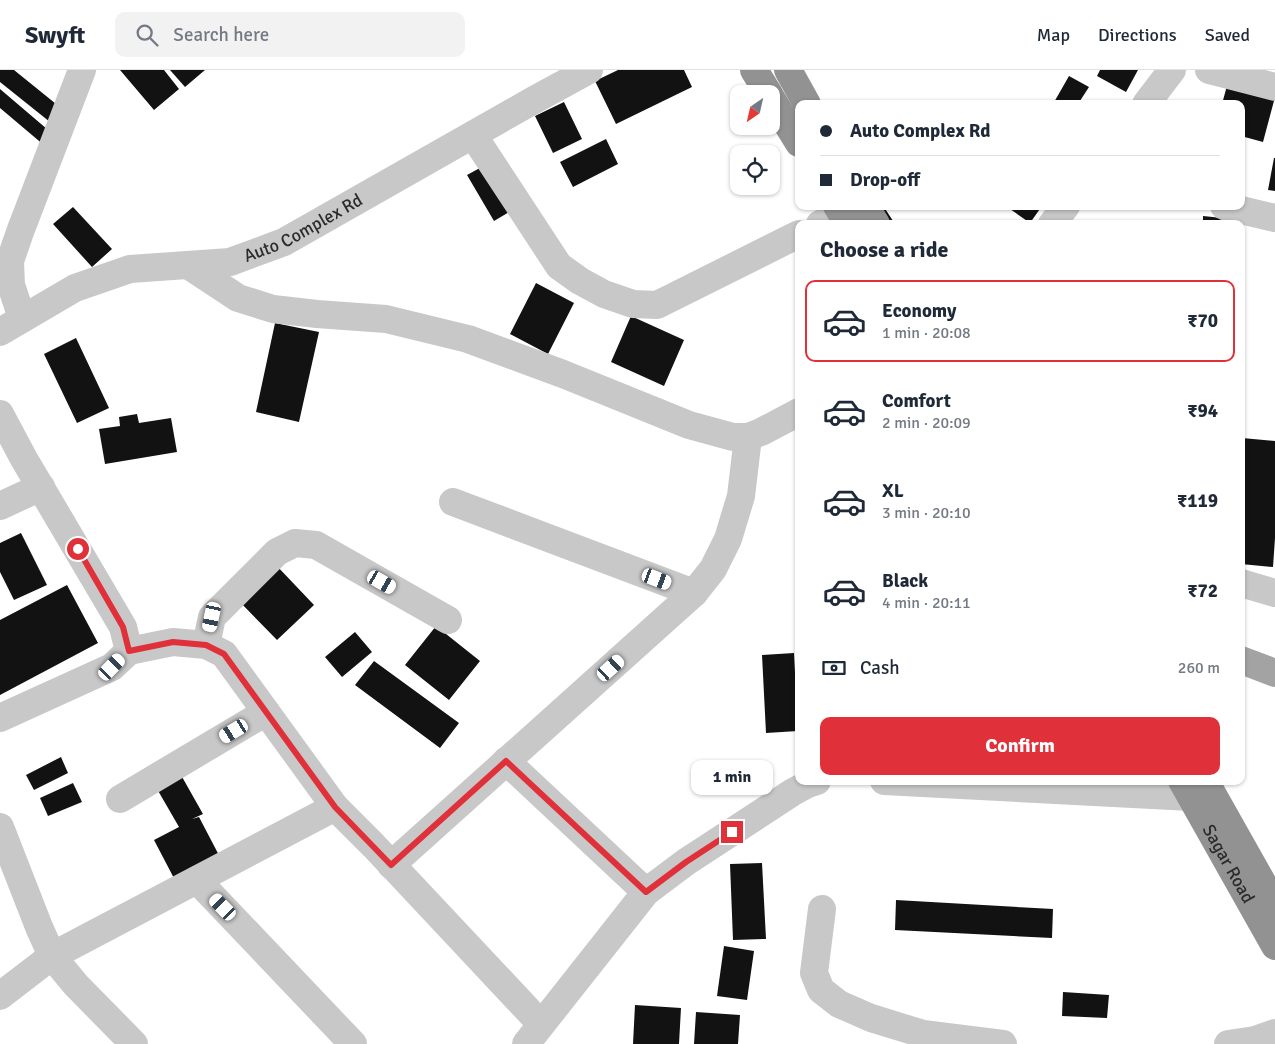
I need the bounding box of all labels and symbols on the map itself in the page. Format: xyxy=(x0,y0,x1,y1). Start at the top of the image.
north arrow xyxy=(730,85,780,135)
street label: Auto Complex Rd xyxy=(240,189,366,267)
route start xyxy=(67,538,89,560)
car xyxy=(640,567,673,591)
car xyxy=(365,568,398,596)
car xyxy=(201,601,222,633)
car xyxy=(96,651,127,683)
car xyxy=(594,652,627,684)
car xyxy=(217,717,250,745)
callout: 1 min xyxy=(691,760,773,794)
route end xyxy=(721,821,743,843)
street label: Sagar Road xyxy=(1198,821,1260,907)
car xyxy=(207,891,238,923)

